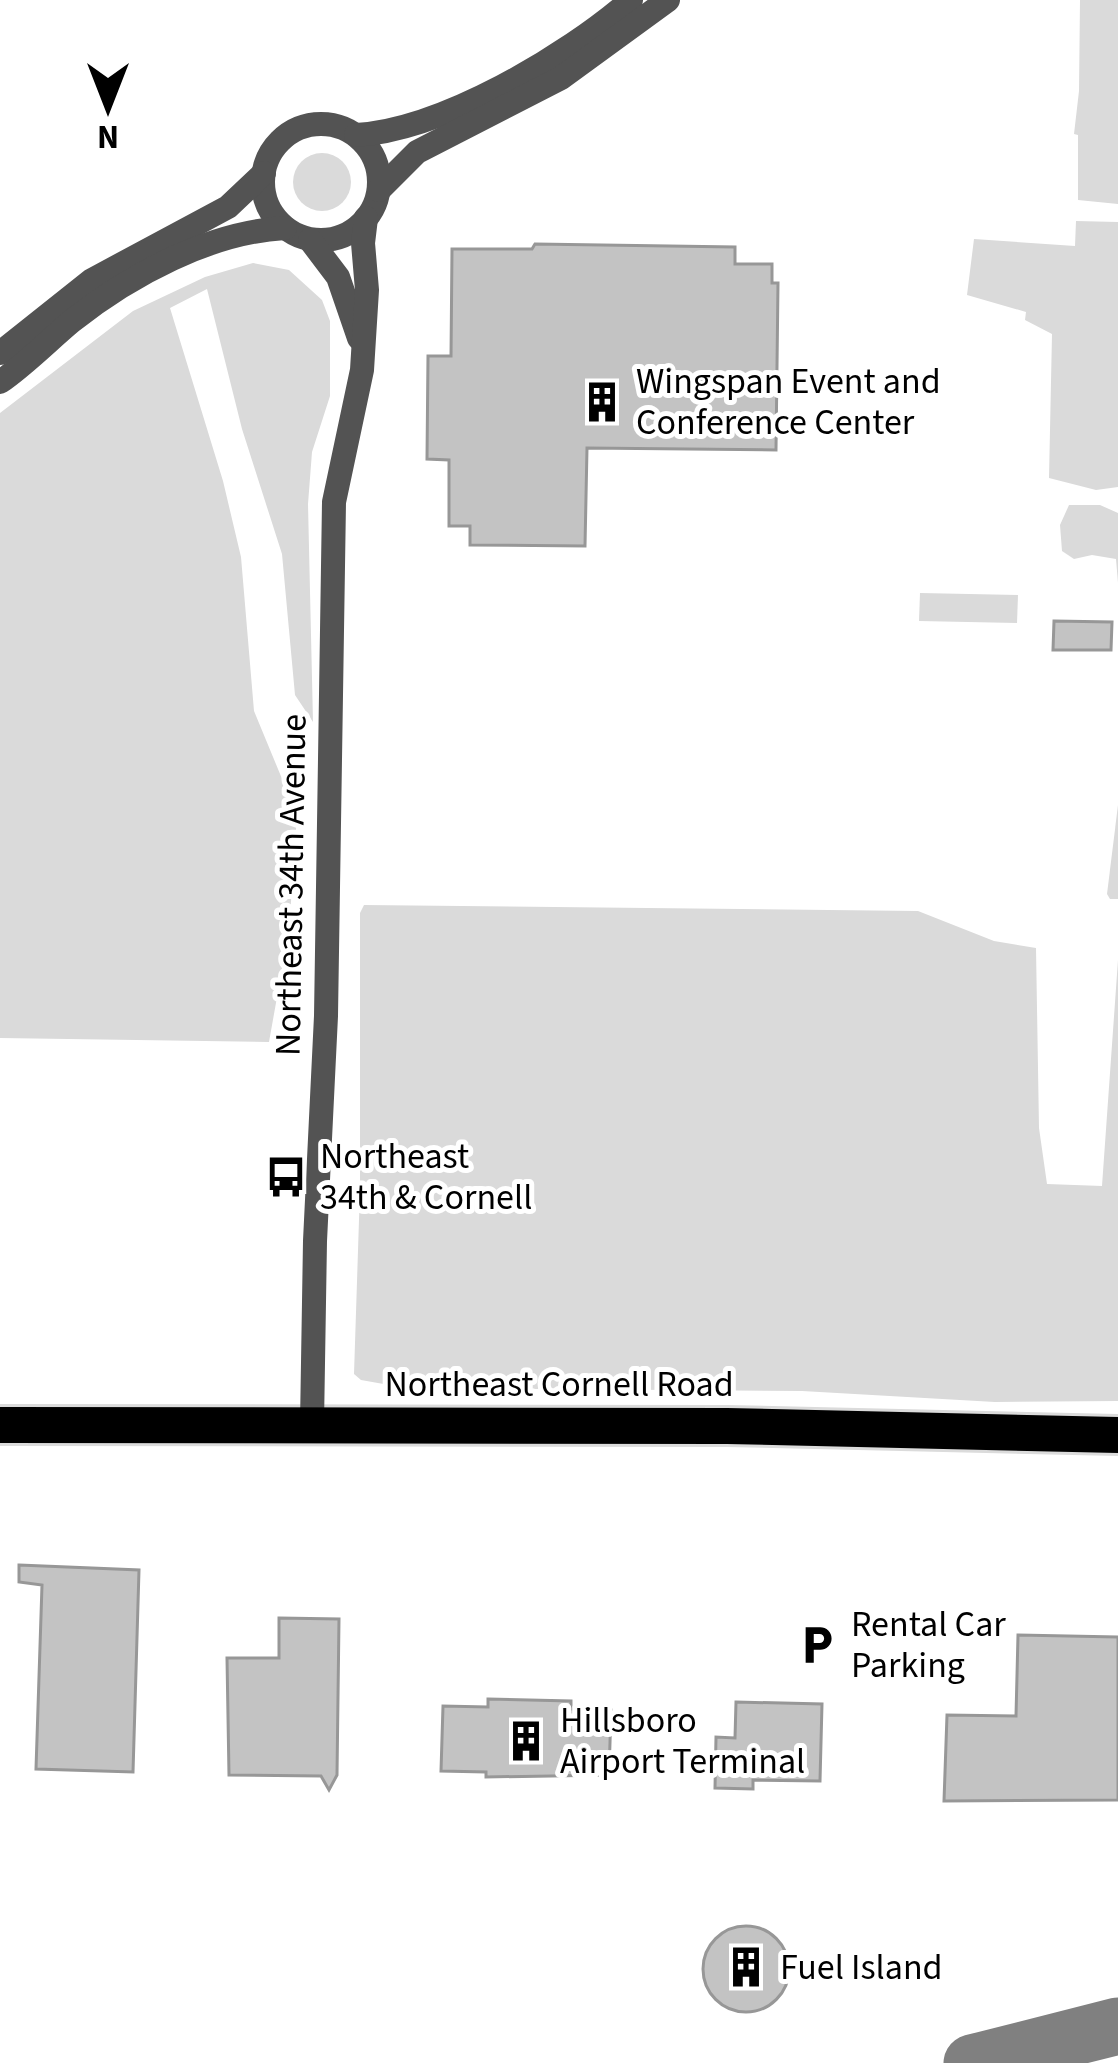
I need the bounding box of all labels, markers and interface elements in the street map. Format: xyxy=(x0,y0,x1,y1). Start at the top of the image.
north arrow xyxy=(48,48,168,168)
text: N xyxy=(97,113,119,160)
place label: Wingspan Event and Conference Center xyxy=(636,356,941,448)
building icon: Wingspan Event and Conference Center xyxy=(579,379,625,425)
street label: Northeast 34th Avenue xyxy=(263,714,319,1056)
place label: Northeast 34th & Cornell xyxy=(320,1131,532,1223)
bus stop icon: Northeast 34th & Cornell xyxy=(263,1154,309,1200)
street label: Northeast Cornell Road xyxy=(384,1359,734,1410)
place label: Rental Car Parking xyxy=(851,1599,1006,1691)
parking icon: Rental Car Parking xyxy=(794,1622,840,1668)
place label: Hillsboro Airport Terminal xyxy=(560,1695,805,1787)
building icon: Hillsboro Airport Terminal xyxy=(503,1718,549,1764)
place label: Fuel Island xyxy=(780,1942,943,1993)
building icon: Fuel Island xyxy=(723,1944,769,1990)

